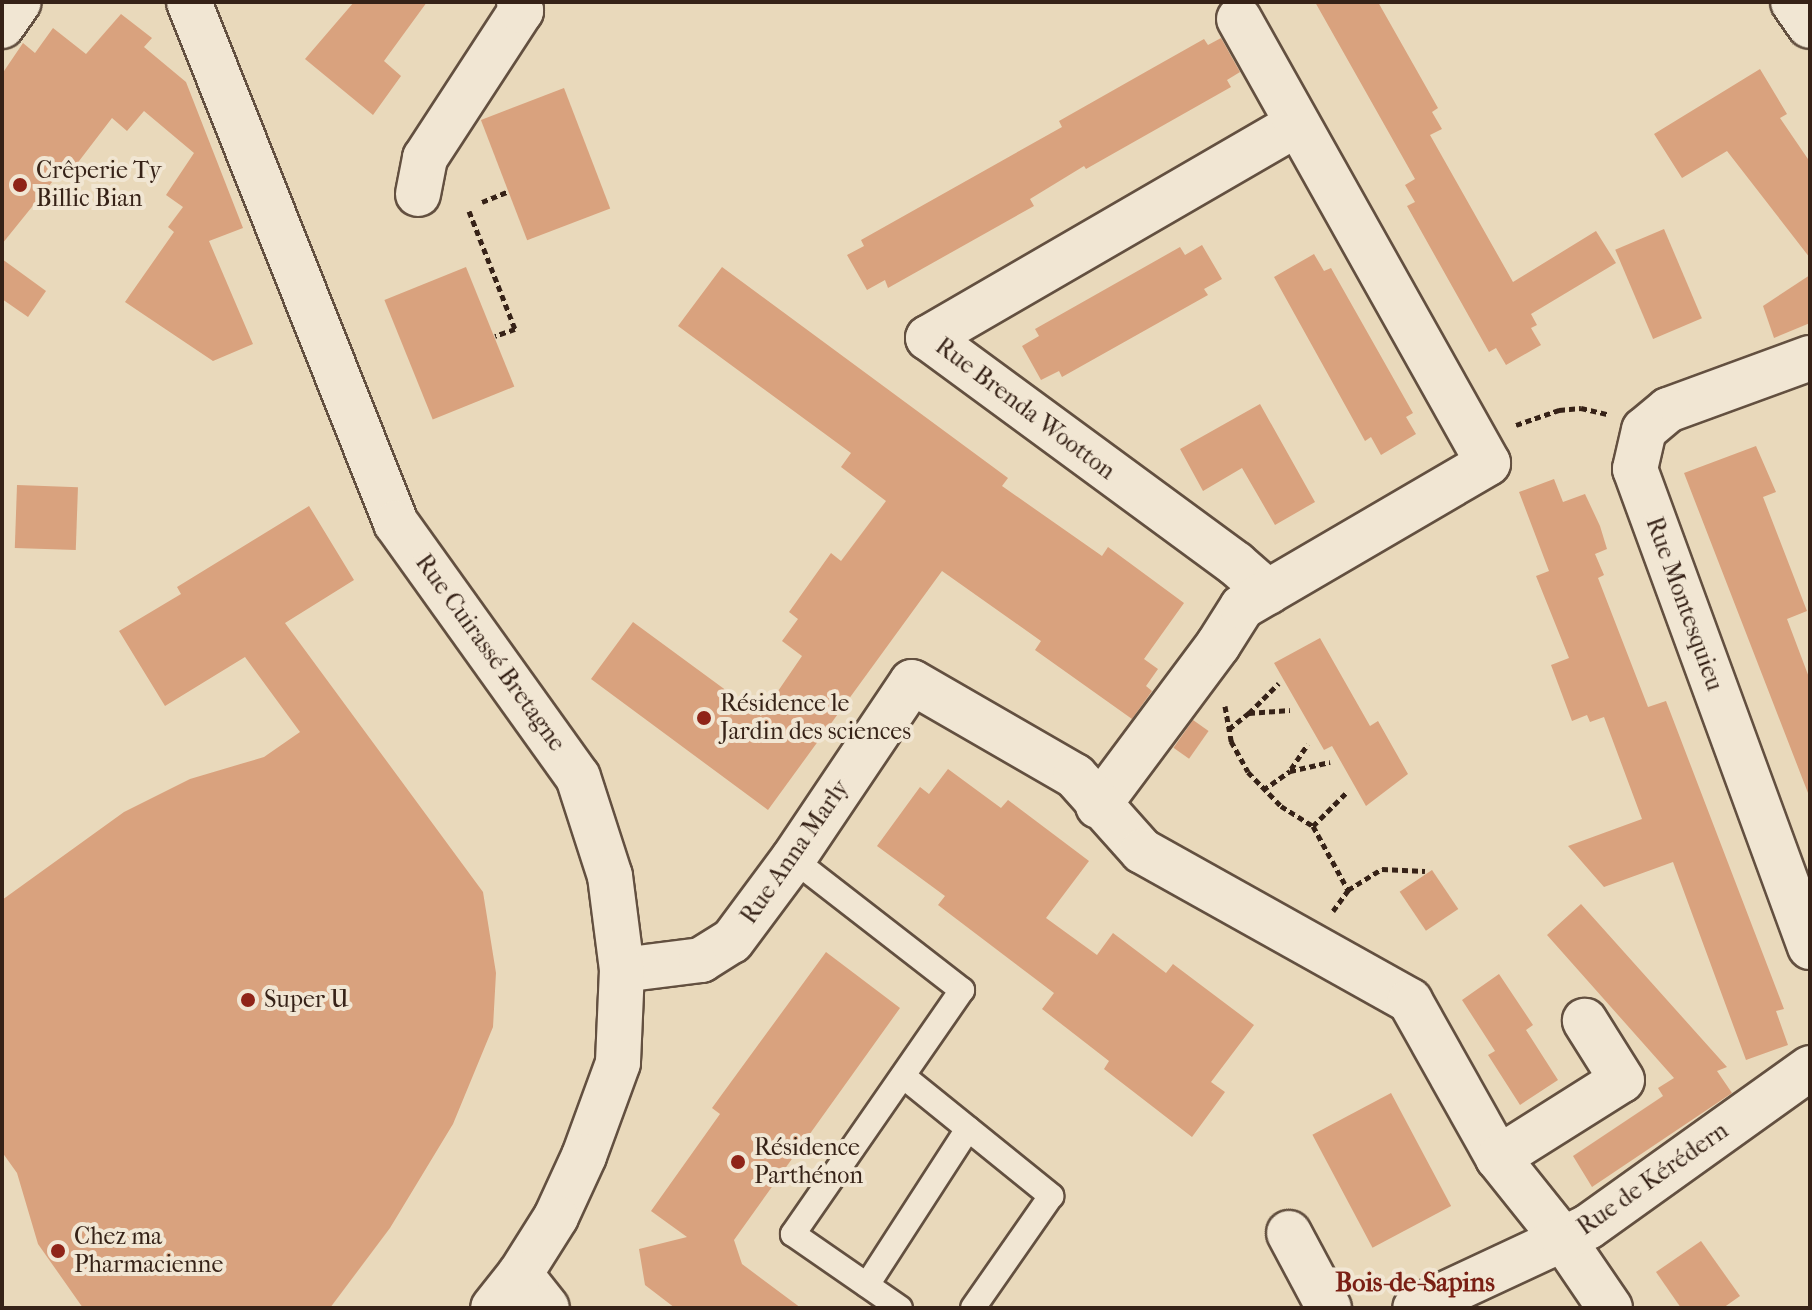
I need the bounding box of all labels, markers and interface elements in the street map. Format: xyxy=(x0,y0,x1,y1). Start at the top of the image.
place label: Crêperie Ty Billic Bian xyxy=(36,157,162,213)
marker: Crêperie Ty Billic Bian xyxy=(11,176,29,194)
street label: Rue Brenda Wootton xyxy=(929,332,1121,486)
street label: Rue Montesquieu xyxy=(1639,513,1729,695)
street label: Rue Cuirassé Bretagne xyxy=(409,549,571,757)
place label: Résidence le Jardin des sciences xyxy=(720,690,911,746)
marker: Résidence le Jardin des sciences xyxy=(695,709,713,727)
street label: Rue Anna Marly xyxy=(735,774,855,930)
place label: Super U xyxy=(264,986,349,1014)
marker: Super U xyxy=(239,991,257,1009)
street label: Rue de Kérédern xyxy=(1572,1116,1734,1242)
place label: Résidence Parthénon xyxy=(754,1134,863,1190)
marker: Résidence Parthénon xyxy=(729,1153,747,1171)
place label: Chez ma Pharmacienne xyxy=(74,1223,223,1279)
marker: Chez ma Pharmacienne xyxy=(49,1242,67,1260)
district label: Bois-de-Sapins xyxy=(1335,1267,1495,1299)

